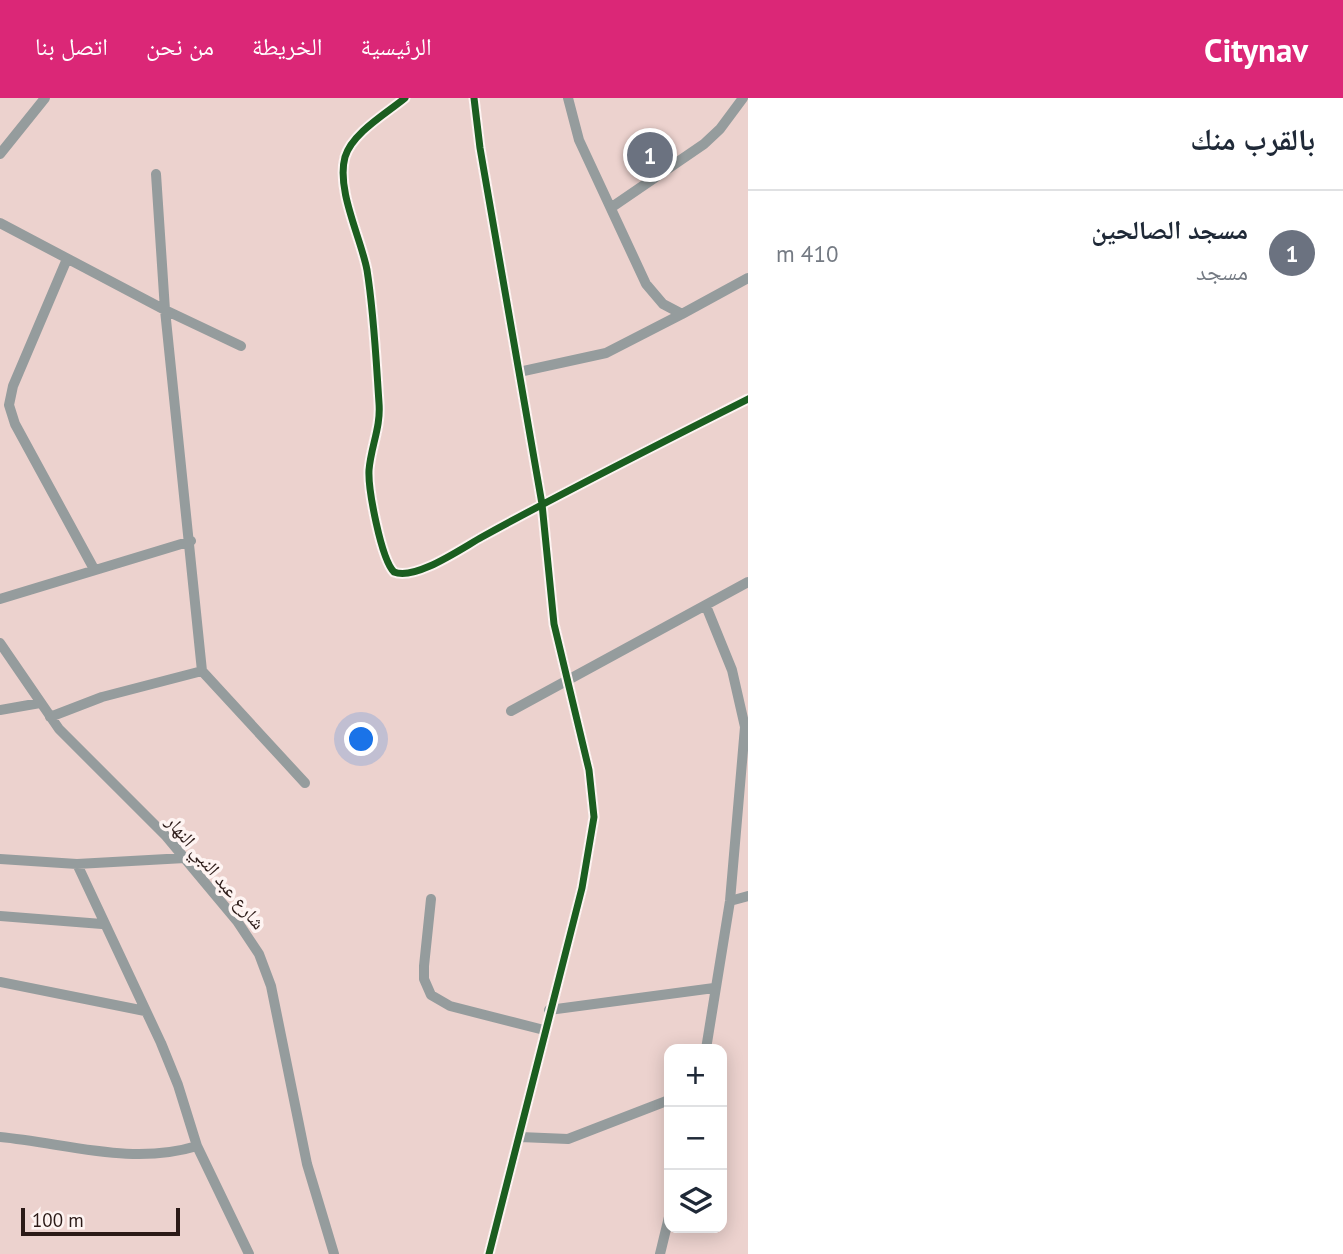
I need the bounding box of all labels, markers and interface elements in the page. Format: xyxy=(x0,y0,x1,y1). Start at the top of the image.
text: Citynav xyxy=(1204,28,1308,71)
text: اتصل بنا xyxy=(35,31,108,62)
text: من نحن xyxy=(146,31,214,62)
text: الخريطة xyxy=(252,31,323,62)
text: الرئيسية xyxy=(361,31,432,62)
text: بالقرب منك xyxy=(1190,119,1315,158)
pin: 1 xyxy=(627,129,673,181)
text: مسجد الصالحين xyxy=(1091,213,1248,246)
text: 410 m xyxy=(776,239,838,268)
text: 1 xyxy=(1285,239,1299,268)
text: مسجد xyxy=(1196,257,1248,286)
your location xyxy=(344,722,378,756)
street label: شارع عبد النبي النهار xyxy=(158,809,271,936)
map controls xyxy=(664,1044,727,1233)
button: + xyxy=(664,1044,727,1107)
button: − xyxy=(664,1107,727,1170)
button: layers xyxy=(664,1170,727,1233)
scale bar xyxy=(21,1205,180,1237)
text: 100 m xyxy=(32,1208,84,1232)

